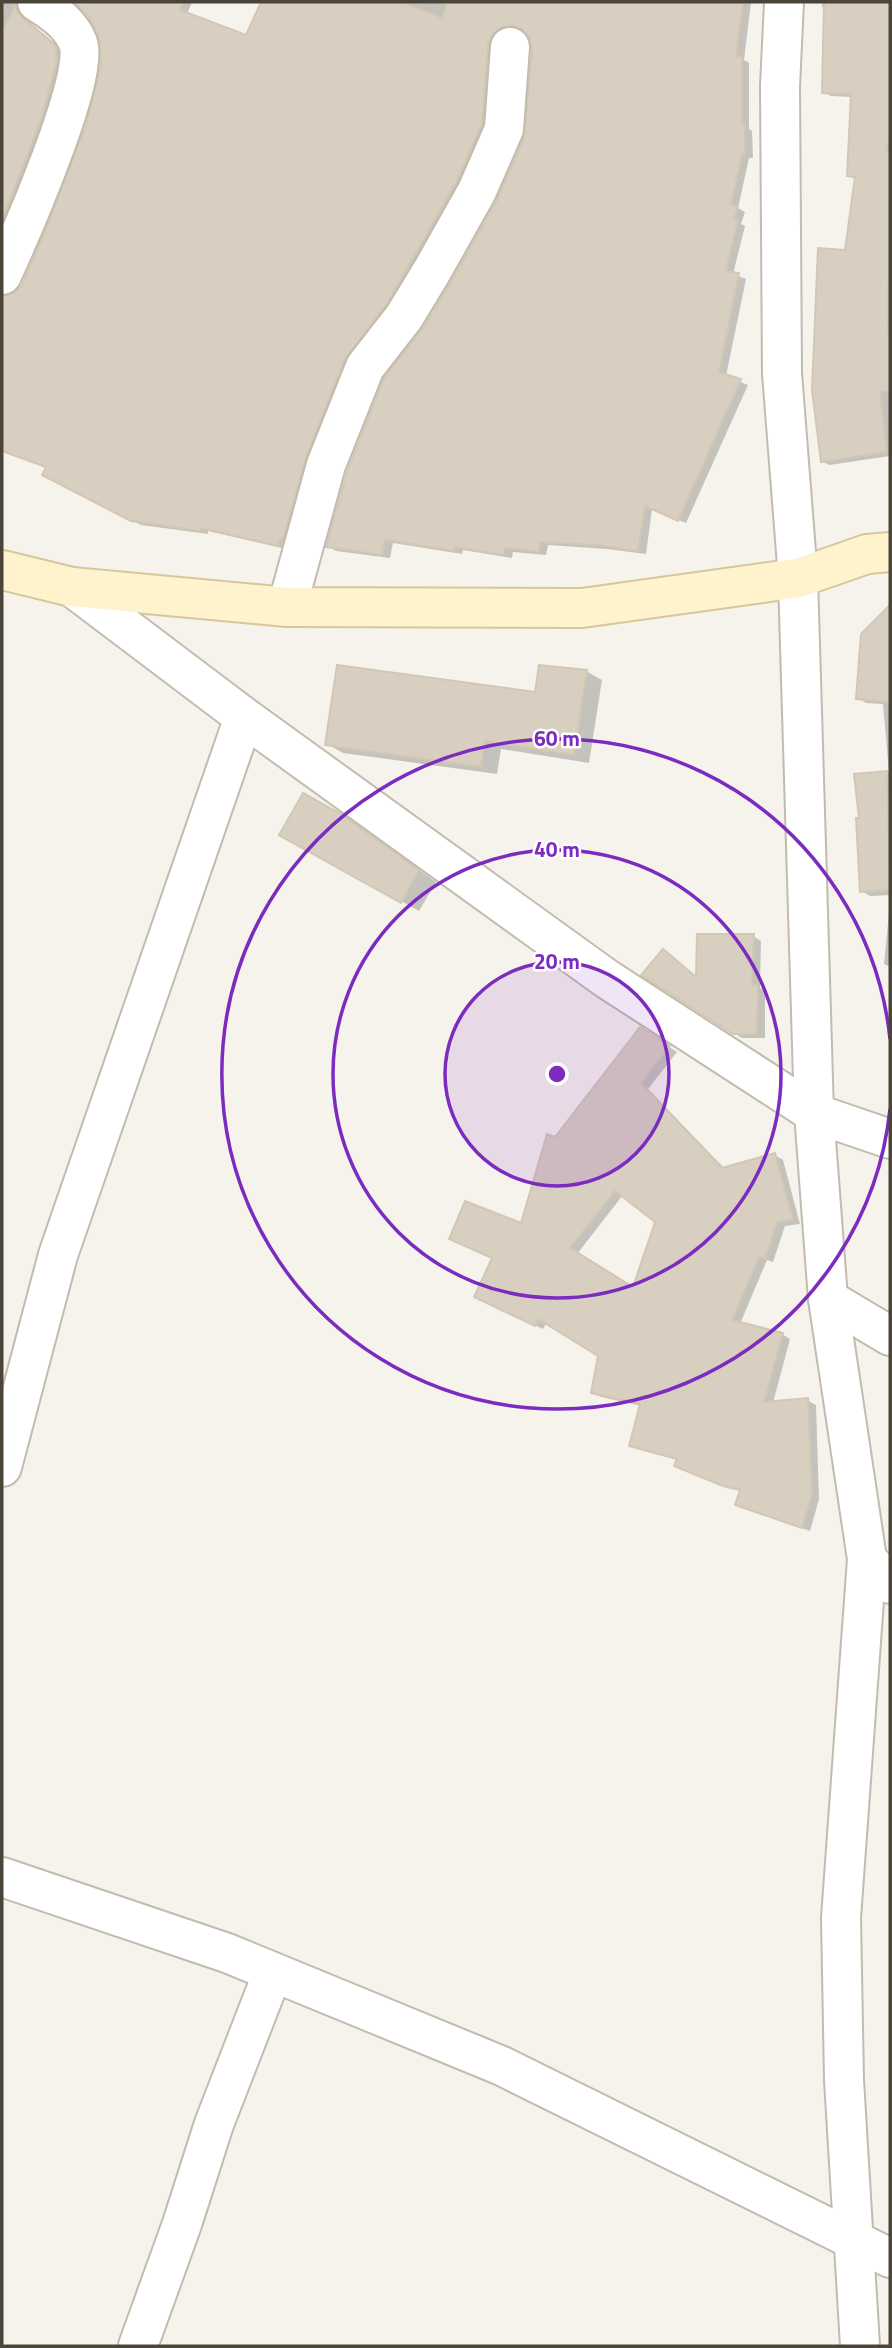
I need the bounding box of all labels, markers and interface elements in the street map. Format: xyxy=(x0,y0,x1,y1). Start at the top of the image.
text: 60 m xyxy=(534,722,580,754)
text: 40 m xyxy=(534,833,580,865)
text: 20 m xyxy=(534,945,580,977)
centre of rings xyxy=(545,1062,569,1086)

